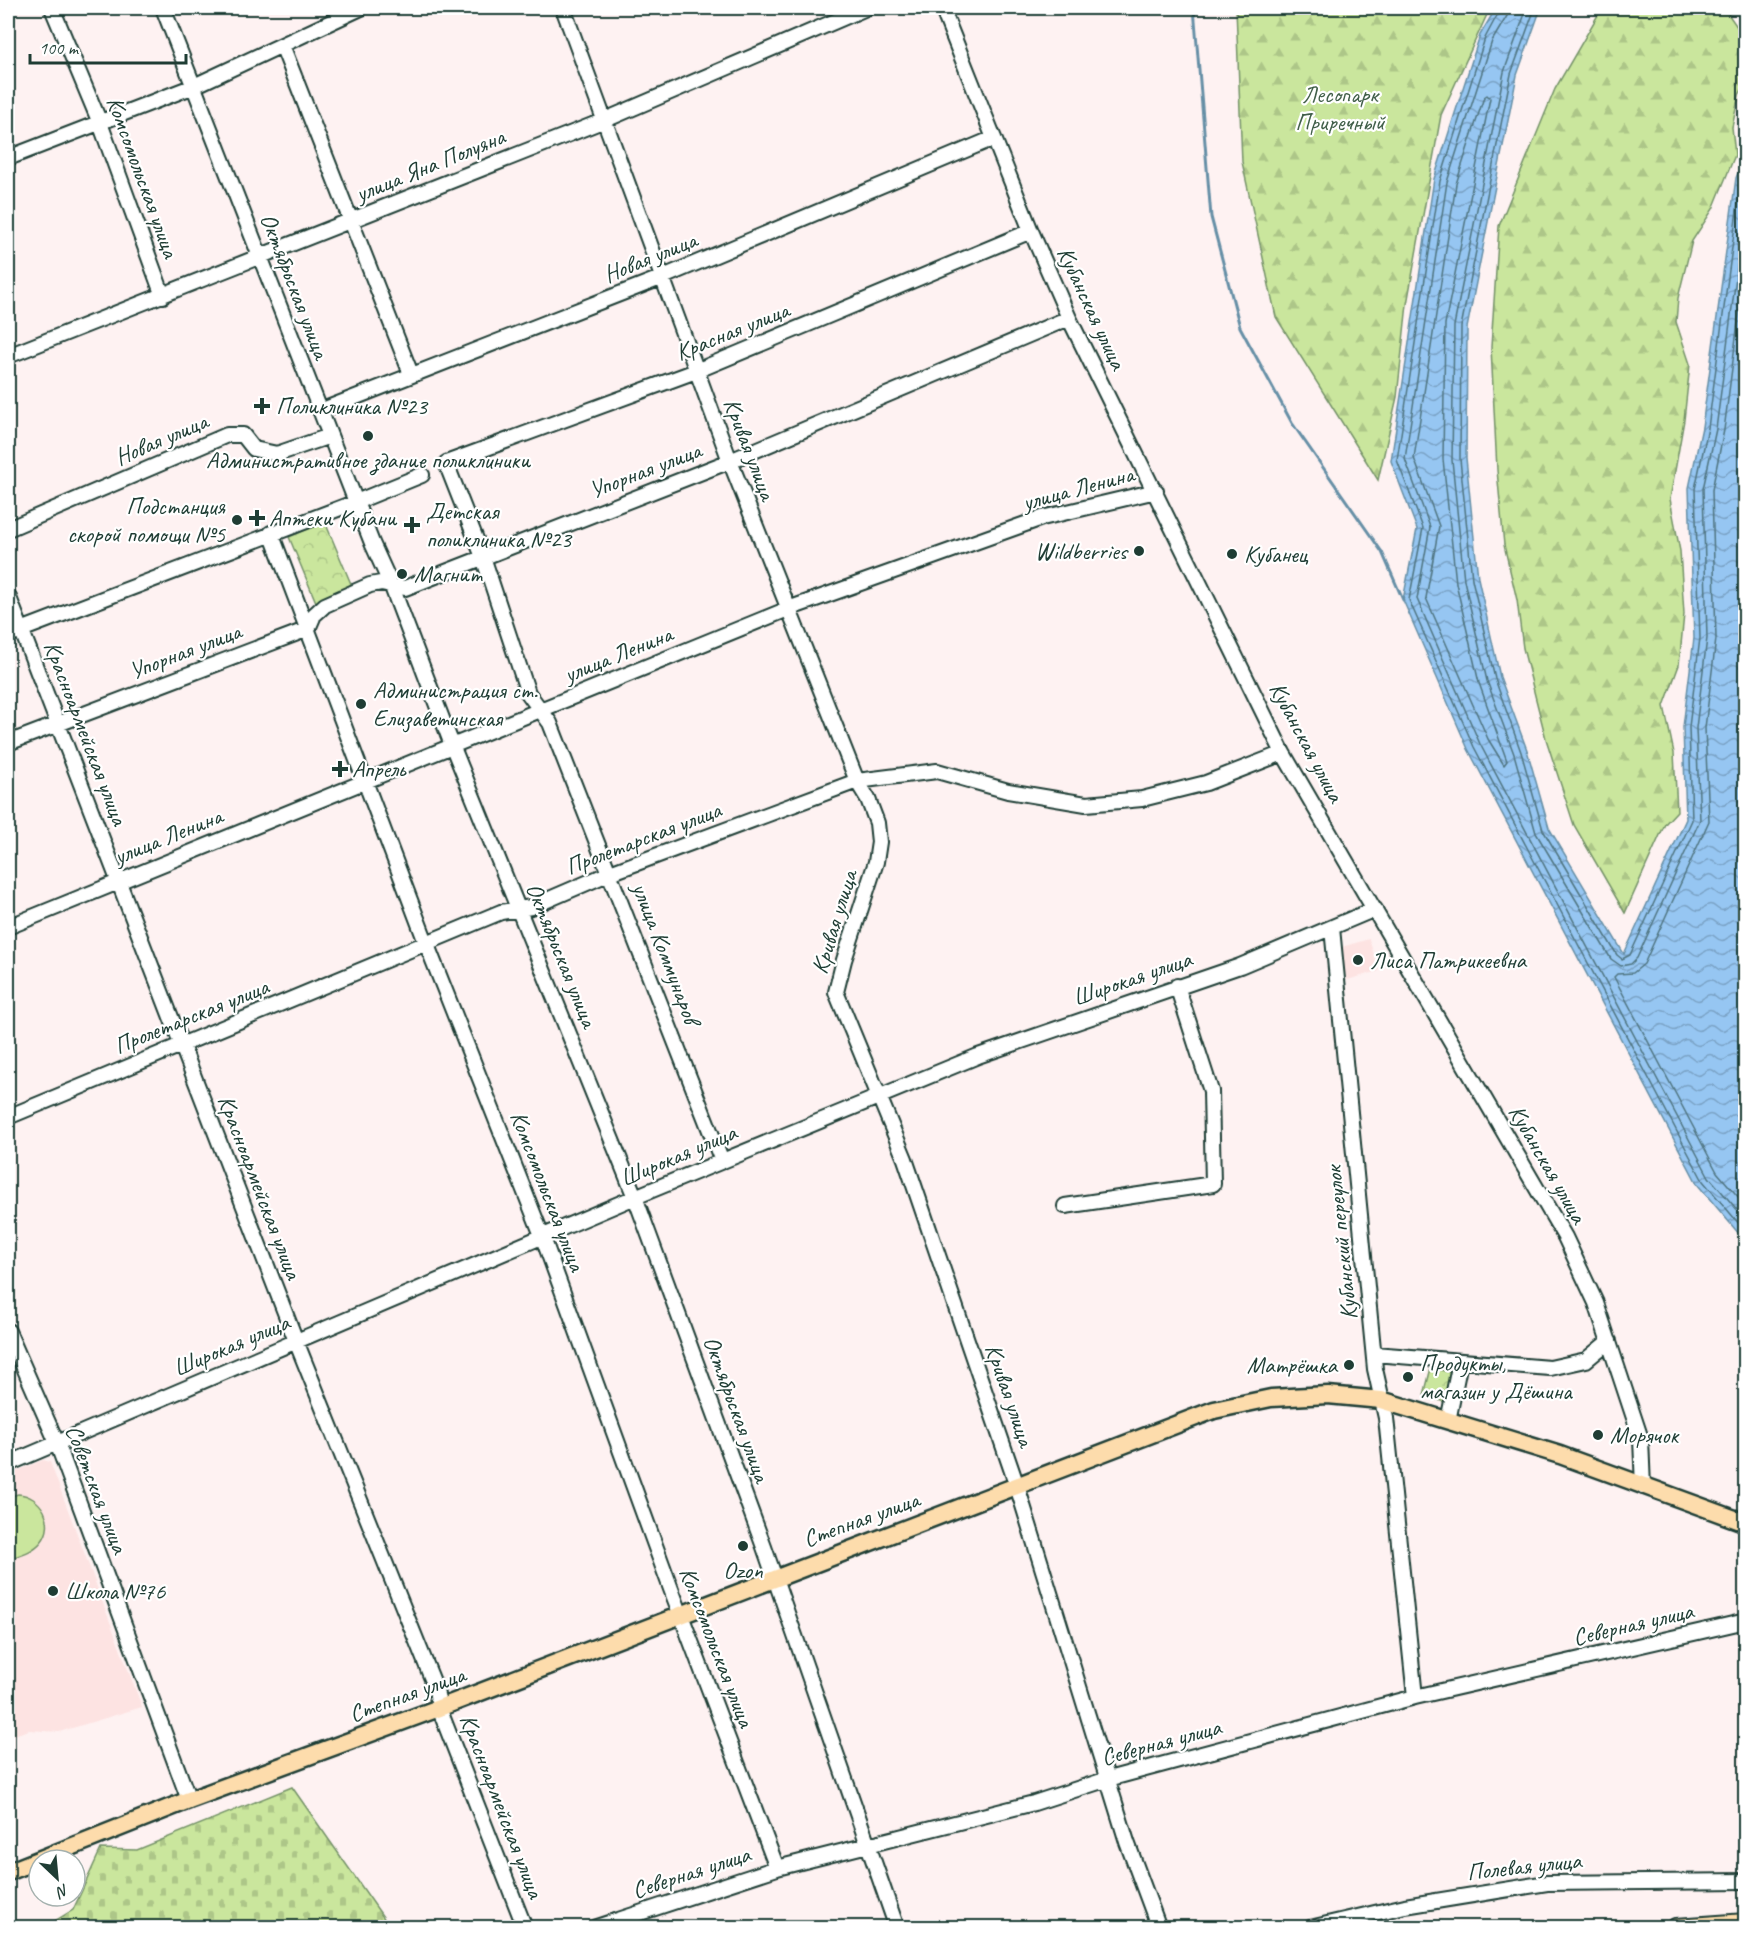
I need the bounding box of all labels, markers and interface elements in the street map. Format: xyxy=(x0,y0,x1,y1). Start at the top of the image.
scale bar xyxy=(30,27,186,65)
text: 100 m xyxy=(39,37,80,59)
park label: Лесопарк Приречный xyxy=(1295,79,1387,137)
street label: Комсомольская улица xyxy=(100,92,186,263)
street label: улица Яна Полуяна xyxy=(349,121,510,209)
street label: Октябрьская улица xyxy=(254,209,337,365)
street label: Новая улица xyxy=(599,224,703,289)
street label: Кубанская улица xyxy=(1050,242,1134,376)
street label: Красная улица xyxy=(671,294,795,367)
place label: Поликлиника №23 xyxy=(276,391,429,421)
street label: Кривая улица xyxy=(717,394,784,506)
marker: Поликлиника №23 xyxy=(253,397,271,415)
street label: Новая улица xyxy=(110,405,214,472)
marker: Административное здание поликлиники xyxy=(361,429,375,443)
street label: Упорная улица xyxy=(585,434,707,505)
place label: Административное здание поликлиники xyxy=(206,445,531,476)
street label: улица Ленина xyxy=(1017,458,1139,518)
place label: Подстанция скорой помощи №5 xyxy=(67,491,226,549)
place label: Детская поликлиника №23 xyxy=(426,496,573,554)
place label: Аптеки Кубани xyxy=(269,503,398,533)
marker: Аптеки Кубани xyxy=(250,511,264,525)
marker: Подстанция скорой помощи №5 xyxy=(230,513,244,527)
marker: Детская поликлиника №23 xyxy=(403,516,421,534)
place label: Wildberries xyxy=(1035,536,1129,566)
place label: Кубанец xyxy=(1244,539,1309,569)
marker: Wildberries xyxy=(1132,544,1146,558)
marker: Кубанец xyxy=(1225,547,1239,561)
place label: Магнит xyxy=(414,559,483,589)
marker: Магнит xyxy=(395,567,409,581)
street label: Упорная улица xyxy=(125,615,247,686)
street label: улица Ленина xyxy=(558,618,679,690)
street label: Красноармейская улица xyxy=(37,637,135,831)
place label: Администрация ст. Елизаветинская xyxy=(373,675,538,733)
street label: Кубанская улица xyxy=(1263,677,1352,809)
marker: Администрация ст. Елизаветинская xyxy=(354,697,368,711)
place label: Апрель xyxy=(352,754,407,784)
marker: Апрель xyxy=(333,762,347,776)
street label: Пролетарская улица xyxy=(561,794,726,881)
street label: улица Ленина xyxy=(108,800,229,872)
street label: Кривая улица xyxy=(804,865,865,977)
street label: улица Коммунаров xyxy=(625,876,709,1033)
street label: Октябрьская улица xyxy=(519,878,605,1034)
street label: Широкая улица xyxy=(1069,943,1197,1012)
place label: Лиса Патрикеевна xyxy=(1370,945,1528,975)
marker: Лиса Патрикеевна xyxy=(1351,953,1365,967)
street label: Пролетарская улица xyxy=(109,971,274,1061)
street label: Красноармейская улица xyxy=(211,1091,309,1285)
street label: Кубанская улица xyxy=(1502,1099,1595,1230)
street label: Комсомольская улица xyxy=(504,1107,593,1277)
street label: Широкая улица xyxy=(615,1116,742,1193)
street label: Кубанский переулок xyxy=(1318,1162,1364,1322)
street label: Широкая улица xyxy=(168,1306,295,1383)
street label: Октябрьская улица xyxy=(697,1332,778,1488)
street label: Кривая улица xyxy=(978,1340,1042,1452)
place label: Продукты, магазин у Дёшина xyxy=(1420,1348,1573,1406)
place label: Матрёшка xyxy=(1247,1350,1339,1380)
marker: Матрёшка xyxy=(1342,1358,1356,1372)
marker: Продукты, магазин у Дёшина xyxy=(1401,1370,1415,1384)
street label: Советская улица xyxy=(59,1420,136,1559)
place label: Морячок xyxy=(1610,1420,1681,1450)
marker: Морячок xyxy=(1591,1428,1605,1442)
street label: Степная улица xyxy=(799,1483,925,1554)
marker: Ozon xyxy=(736,1539,750,1553)
place label: Ozon xyxy=(723,1555,763,1585)
street label: Комсомольская улица xyxy=(673,1563,762,1733)
place label: Школа №76 xyxy=(65,1576,166,1606)
marker: Школа №76 xyxy=(46,1584,60,1598)
street label: Северная улица xyxy=(1570,1595,1698,1652)
street label: Степная улица xyxy=(345,1658,471,1729)
street label: Красноармейская улица xyxy=(453,1710,551,1904)
street label: Северная улица xyxy=(1098,1711,1226,1772)
street label: Северная улица xyxy=(628,1838,755,1905)
street label: Полевая улица xyxy=(1465,1845,1584,1887)
north arrow xyxy=(27,1848,87,1908)
text: N xyxy=(52,1879,72,1903)

